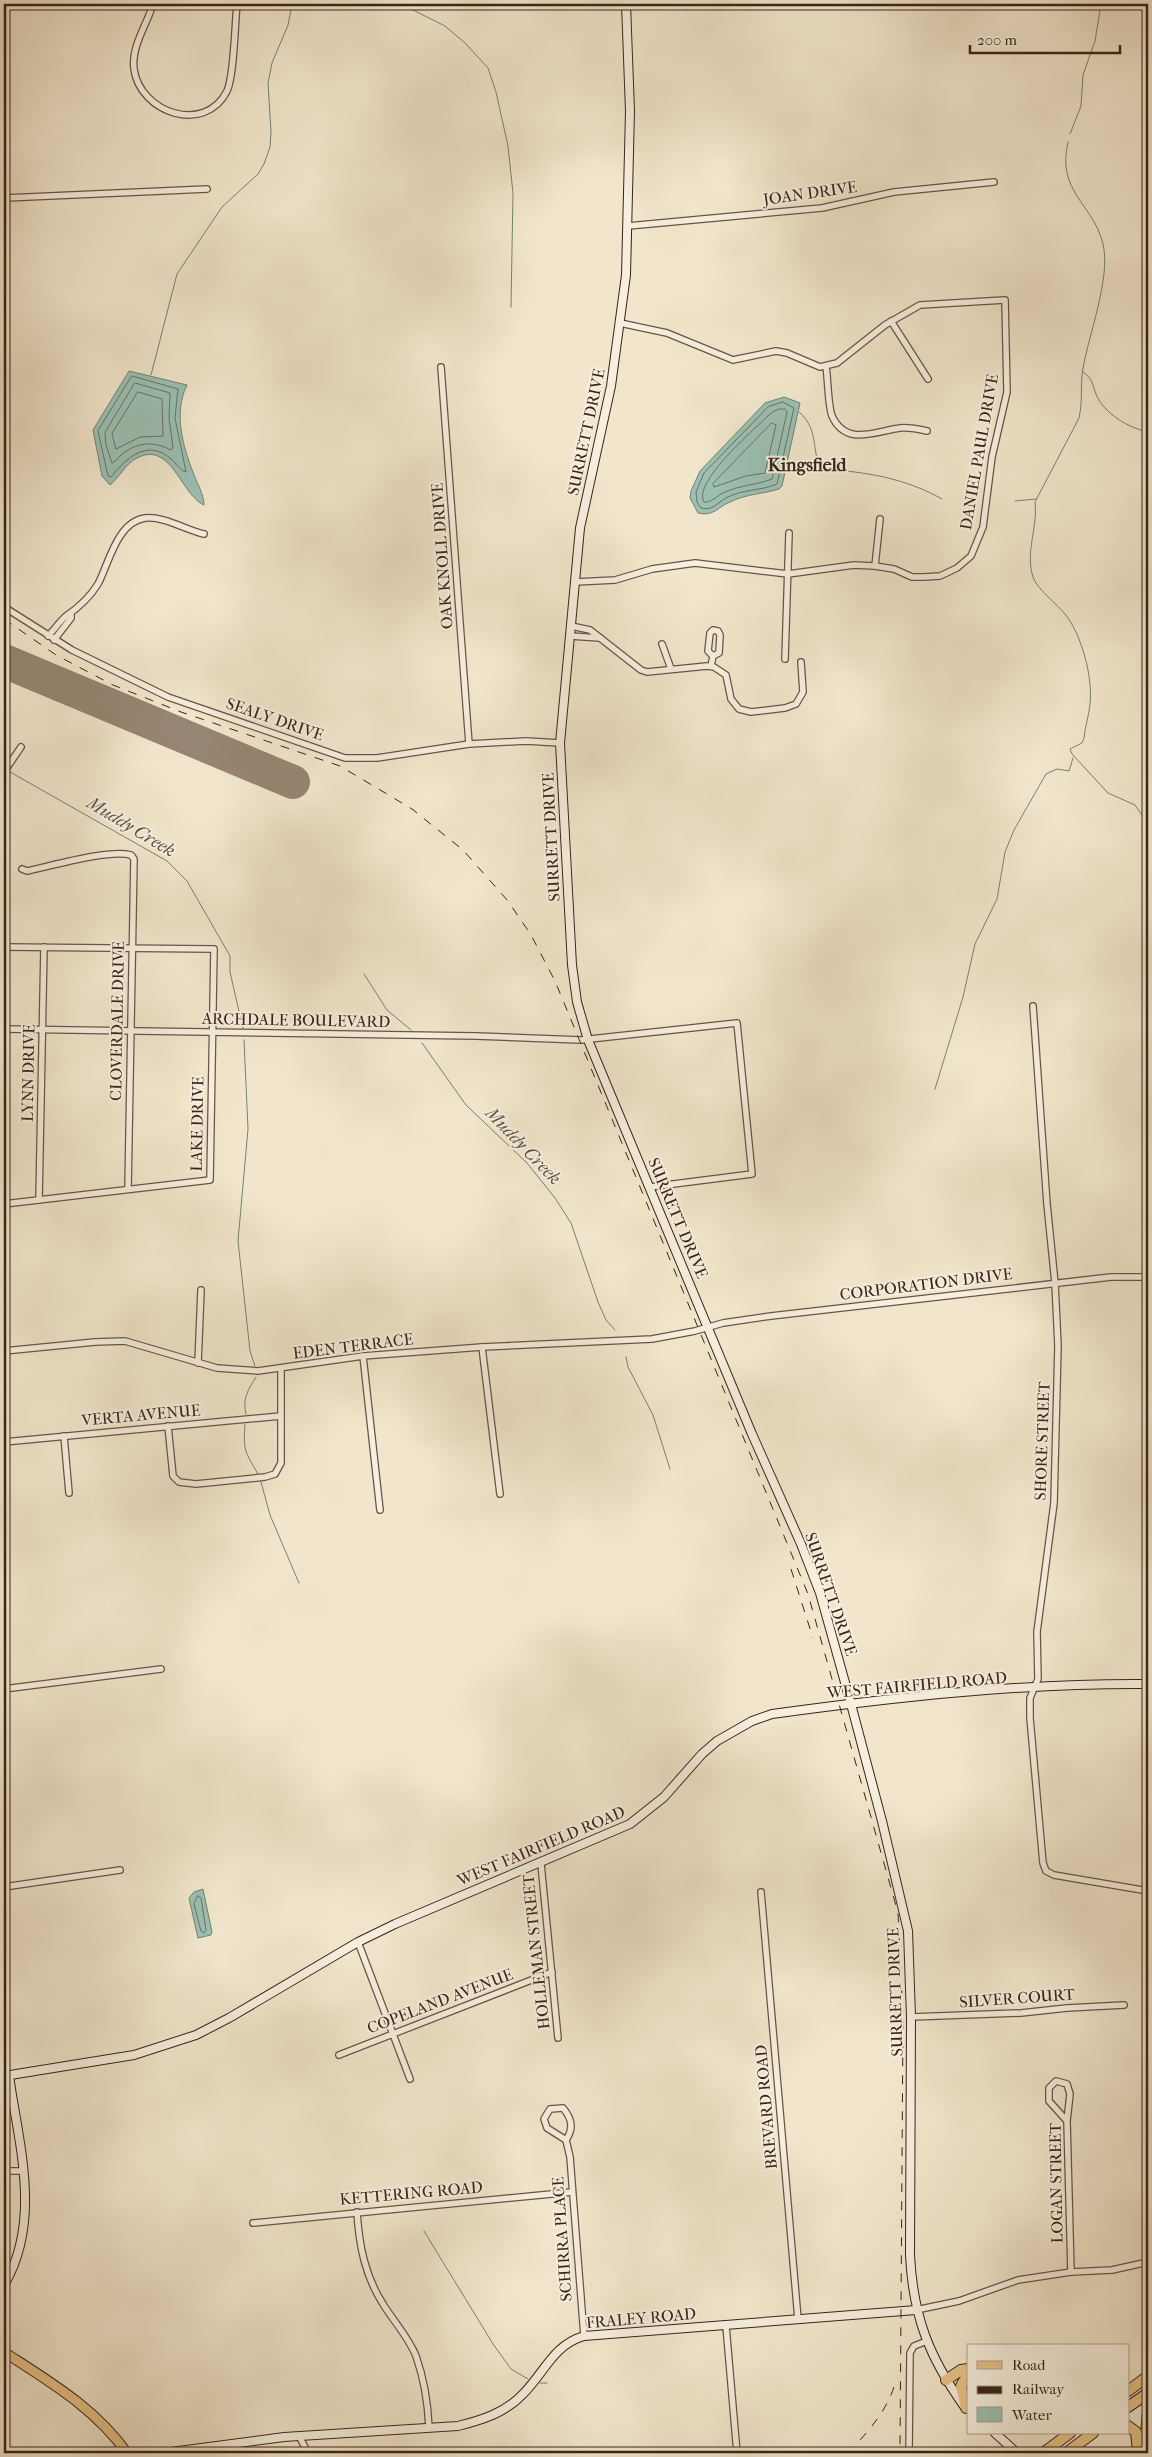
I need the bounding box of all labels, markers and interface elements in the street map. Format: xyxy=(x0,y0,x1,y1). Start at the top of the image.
scale bar xyxy=(970,22,1120,54)
text: 200 m xyxy=(977,31,1017,49)
street label: JOAN DRIVE xyxy=(760,177,858,209)
street label: SURRETT DRIVE xyxy=(563,367,609,497)
street label: DANIEL PAUL DRIVE xyxy=(956,372,1002,531)
district label: Kingsfield xyxy=(768,455,848,476)
street label: OAK KNOLL DRIVE xyxy=(427,482,457,630)
street label: SEALY DRIVE xyxy=(224,693,326,745)
street label: SURRETT DRIVE xyxy=(538,772,564,902)
water label: Muddy Creek xyxy=(81,791,179,862)
street label: CLOVERDALE DRIVE xyxy=(106,941,128,1101)
street label: ARCHDALE BOULEVARD xyxy=(201,1009,390,1031)
street label: LYNN DRIVE xyxy=(18,1024,38,1122)
street label: LAKE DRIVE xyxy=(187,1076,207,1172)
water label: Muddy Creek xyxy=(480,1101,565,1189)
street label: SURRETT DRIVE xyxy=(644,1155,712,1281)
street label: CORPORATION DRIVE xyxy=(839,1264,1014,1304)
street label: EDEN TERRACE xyxy=(292,1329,415,1363)
street label: SHORE STREET xyxy=(1030,1381,1054,1501)
street label: VERTA AVENUE xyxy=(80,1400,202,1430)
street label: SURRETT DRIVE xyxy=(801,1530,861,1658)
street label: WEST FAIRFIELD ROAD xyxy=(825,1668,1008,1702)
street label: WEST FAIRFIELD ROAD xyxy=(453,1802,628,1890)
street label: HOLLEMAN STREET xyxy=(518,1873,554,2030)
street label: SURRETT DRIVE xyxy=(883,1927,907,2057)
street label: COPELAND AVENUE xyxy=(364,1964,516,2038)
street label: SILVER COURT xyxy=(959,1984,1076,2012)
street label: BREVARD ROAD xyxy=(751,2044,781,2170)
street label: LOGAN STREET xyxy=(1045,2122,1067,2243)
street label: SCHIRRA PLACE xyxy=(548,2176,576,2302)
street label: KETTERING ROAD xyxy=(339,2177,483,2209)
street label: FRALEY ROAD xyxy=(585,2304,697,2332)
legend xyxy=(967,2344,1130,2434)
text: Road xyxy=(1012,2356,1046,2374)
text: Railway xyxy=(1012,2380,1065,2398)
text: Water xyxy=(1011,2406,1052,2424)

